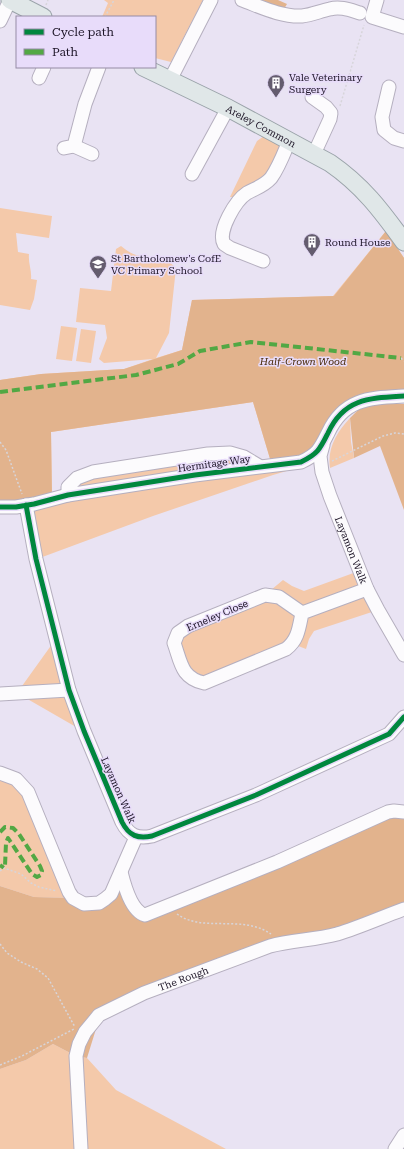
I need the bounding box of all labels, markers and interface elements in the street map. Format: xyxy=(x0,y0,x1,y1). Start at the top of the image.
legend xyxy=(16,16,156,68)
text: Cycle path xyxy=(52,25,114,39)
text: Path xyxy=(52,45,78,59)
place label: Vale Veterinary Surgery xyxy=(289,72,362,95)
building icon: Vale Veterinary Surgery xyxy=(266,73,286,98)
street label: Areley Common xyxy=(224,103,298,150)
building icon: Round House xyxy=(302,232,322,257)
place label: Round House xyxy=(325,237,391,248)
place label: St Bartholomew's CofE VC Primary School xyxy=(111,253,221,276)
school or university icon: St Bartholomew's CofE VC Primary School xyxy=(88,254,108,279)
park label: Half-Crown Wood xyxy=(259,356,346,367)
street label: Hermitage Way xyxy=(177,453,251,474)
street label: Layamon Walk xyxy=(333,515,370,586)
street label: Erneley Close xyxy=(185,597,250,633)
street label: Layamon Walk xyxy=(99,755,138,826)
street label: The Rough xyxy=(157,964,211,993)

